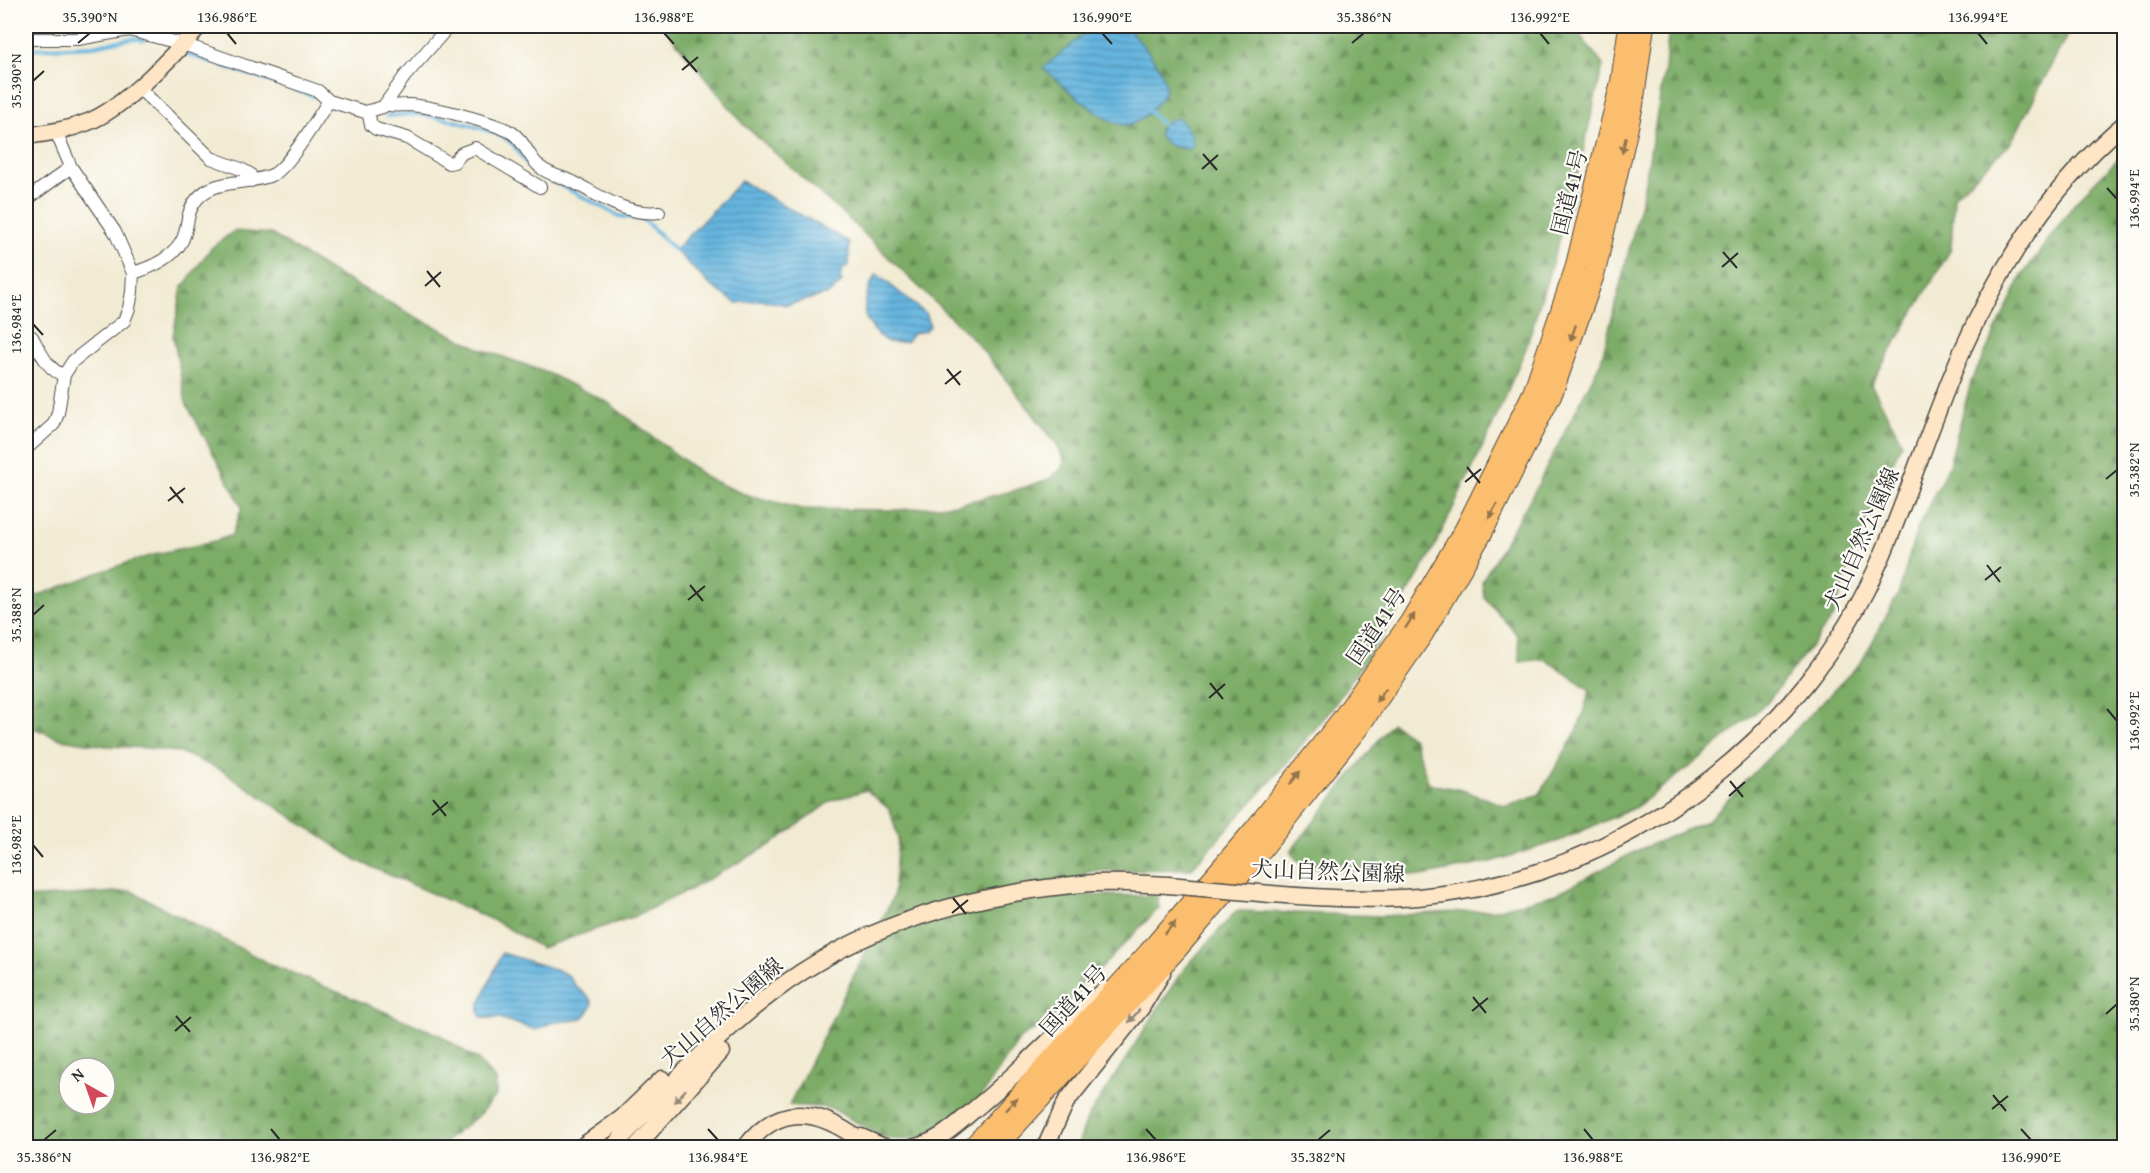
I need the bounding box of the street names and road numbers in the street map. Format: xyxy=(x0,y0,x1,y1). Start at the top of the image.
street label: 国道41号 xyxy=(1543,146,1595,238)
street label: 犬山自然公園線 xyxy=(1815,462,1907,616)
street label: 国道41号 xyxy=(1338,581,1414,671)
street label: 犬山自然公園線 xyxy=(1250,852,1406,890)
street label: 犬山自然公園線 xyxy=(652,949,790,1075)
street label: 国道41号 xyxy=(1032,957,1114,1043)

